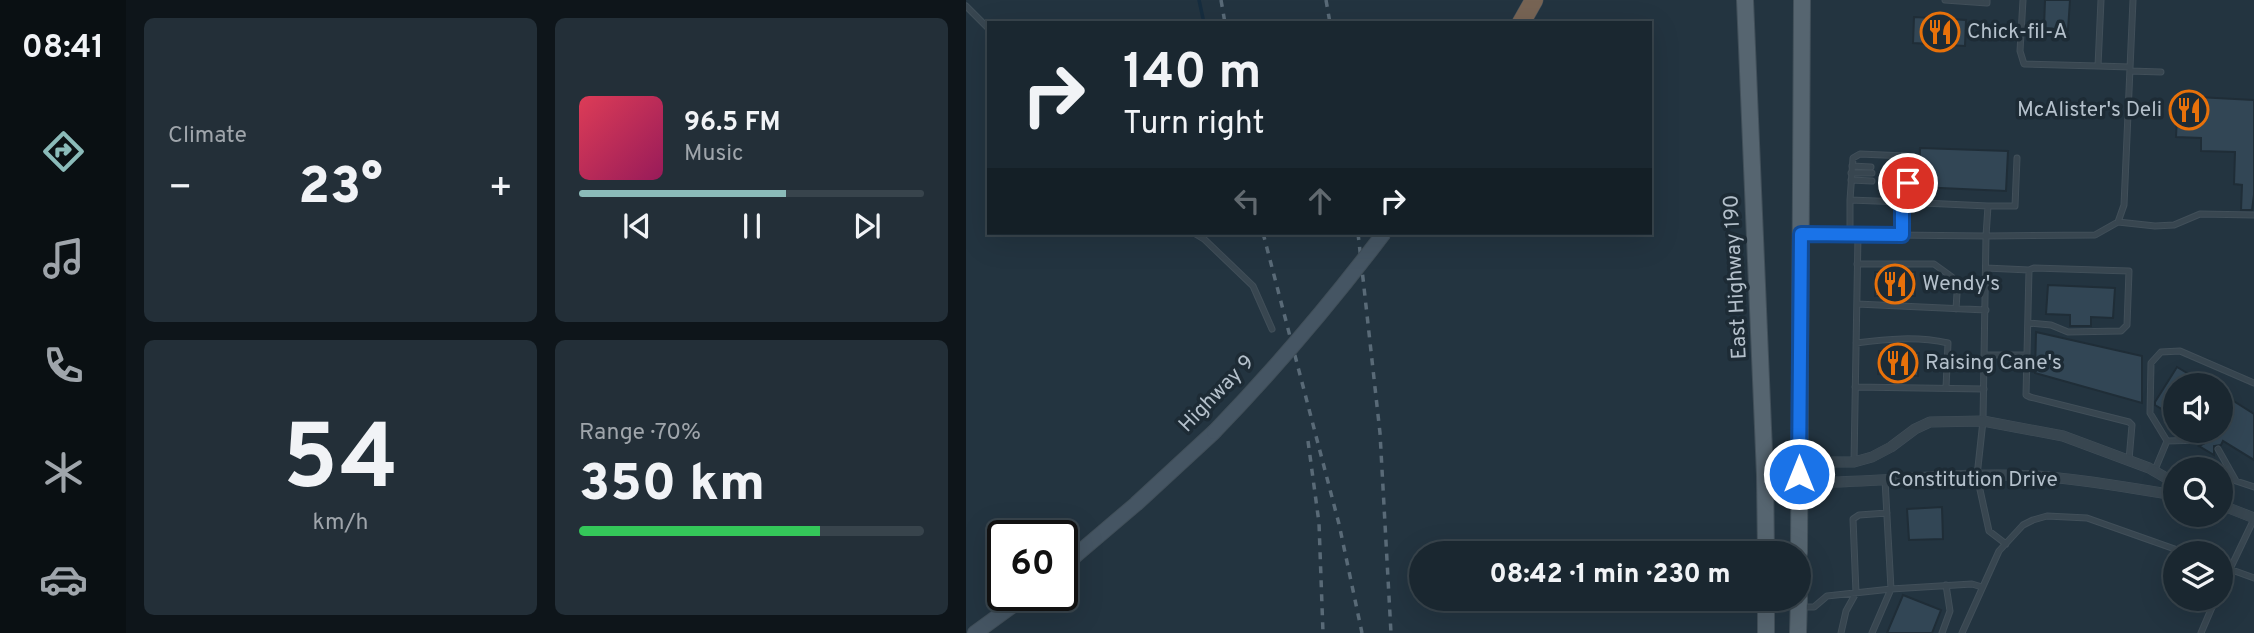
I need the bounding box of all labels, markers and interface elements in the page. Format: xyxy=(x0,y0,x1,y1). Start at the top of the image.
restaurant icon: Chick-fil-A xyxy=(1919,11,1961,53)
place label: Chick-fil-A xyxy=(1967,19,2067,46)
text: 08:41 xyxy=(22,29,104,69)
text: 140 m xyxy=(1123,44,1262,106)
icon: right xyxy=(1008,49,1099,140)
restaurant icon: McAlister's Deli xyxy=(2168,89,2210,131)
place label: McAlister's Deli xyxy=(2017,97,2162,124)
text: Turn right xyxy=(1123,105,1265,145)
text: 96.5 FM xyxy=(684,107,781,140)
text: Climate xyxy=(168,122,247,151)
icon: directions xyxy=(39,127,88,176)
text: Music xyxy=(684,140,744,169)
pin xyxy=(1878,153,1938,213)
text: 23° xyxy=(298,156,383,222)
icon: arrive xyxy=(1889,164,1927,202)
text: − xyxy=(168,165,193,214)
text: + xyxy=(488,165,513,214)
icon: left xyxy=(1228,182,1266,220)
icon: ahead xyxy=(1301,182,1339,220)
icon: right xyxy=(1374,182,1412,220)
street label: East Highway 190 xyxy=(1718,194,1754,360)
icon: previous xyxy=(618,207,656,245)
icon: pause xyxy=(733,207,771,245)
icon: next xyxy=(848,207,886,245)
icon: music xyxy=(39,234,88,283)
restaurant icon: Wendy's xyxy=(1874,263,1916,305)
place label: Wendy's xyxy=(1922,271,2000,298)
icon: phone xyxy=(39,341,88,390)
restaurant icon: Raising Cane's xyxy=(1877,342,1919,384)
street label: Highway 9 xyxy=(1173,349,1261,439)
place label: Raising Cane's xyxy=(1925,350,2062,377)
map controls xyxy=(2163,373,2233,611)
button: sound xyxy=(2163,373,2233,443)
text: 54 xyxy=(283,406,398,521)
text: Range · 70% xyxy=(579,419,701,448)
position arrow xyxy=(1762,437,1836,511)
icon: climate xyxy=(39,448,88,497)
text: 350 km xyxy=(579,453,765,519)
button: search xyxy=(2163,457,2233,527)
street label: Constitution Drive xyxy=(1888,467,2058,494)
text: km/h xyxy=(313,509,368,538)
speed limit sign: 60 xyxy=(987,520,1078,611)
button: layers xyxy=(2163,541,2233,611)
icon: car xyxy=(39,555,88,604)
text: 08:42 · 1 min · 230 m xyxy=(1490,559,1730,592)

